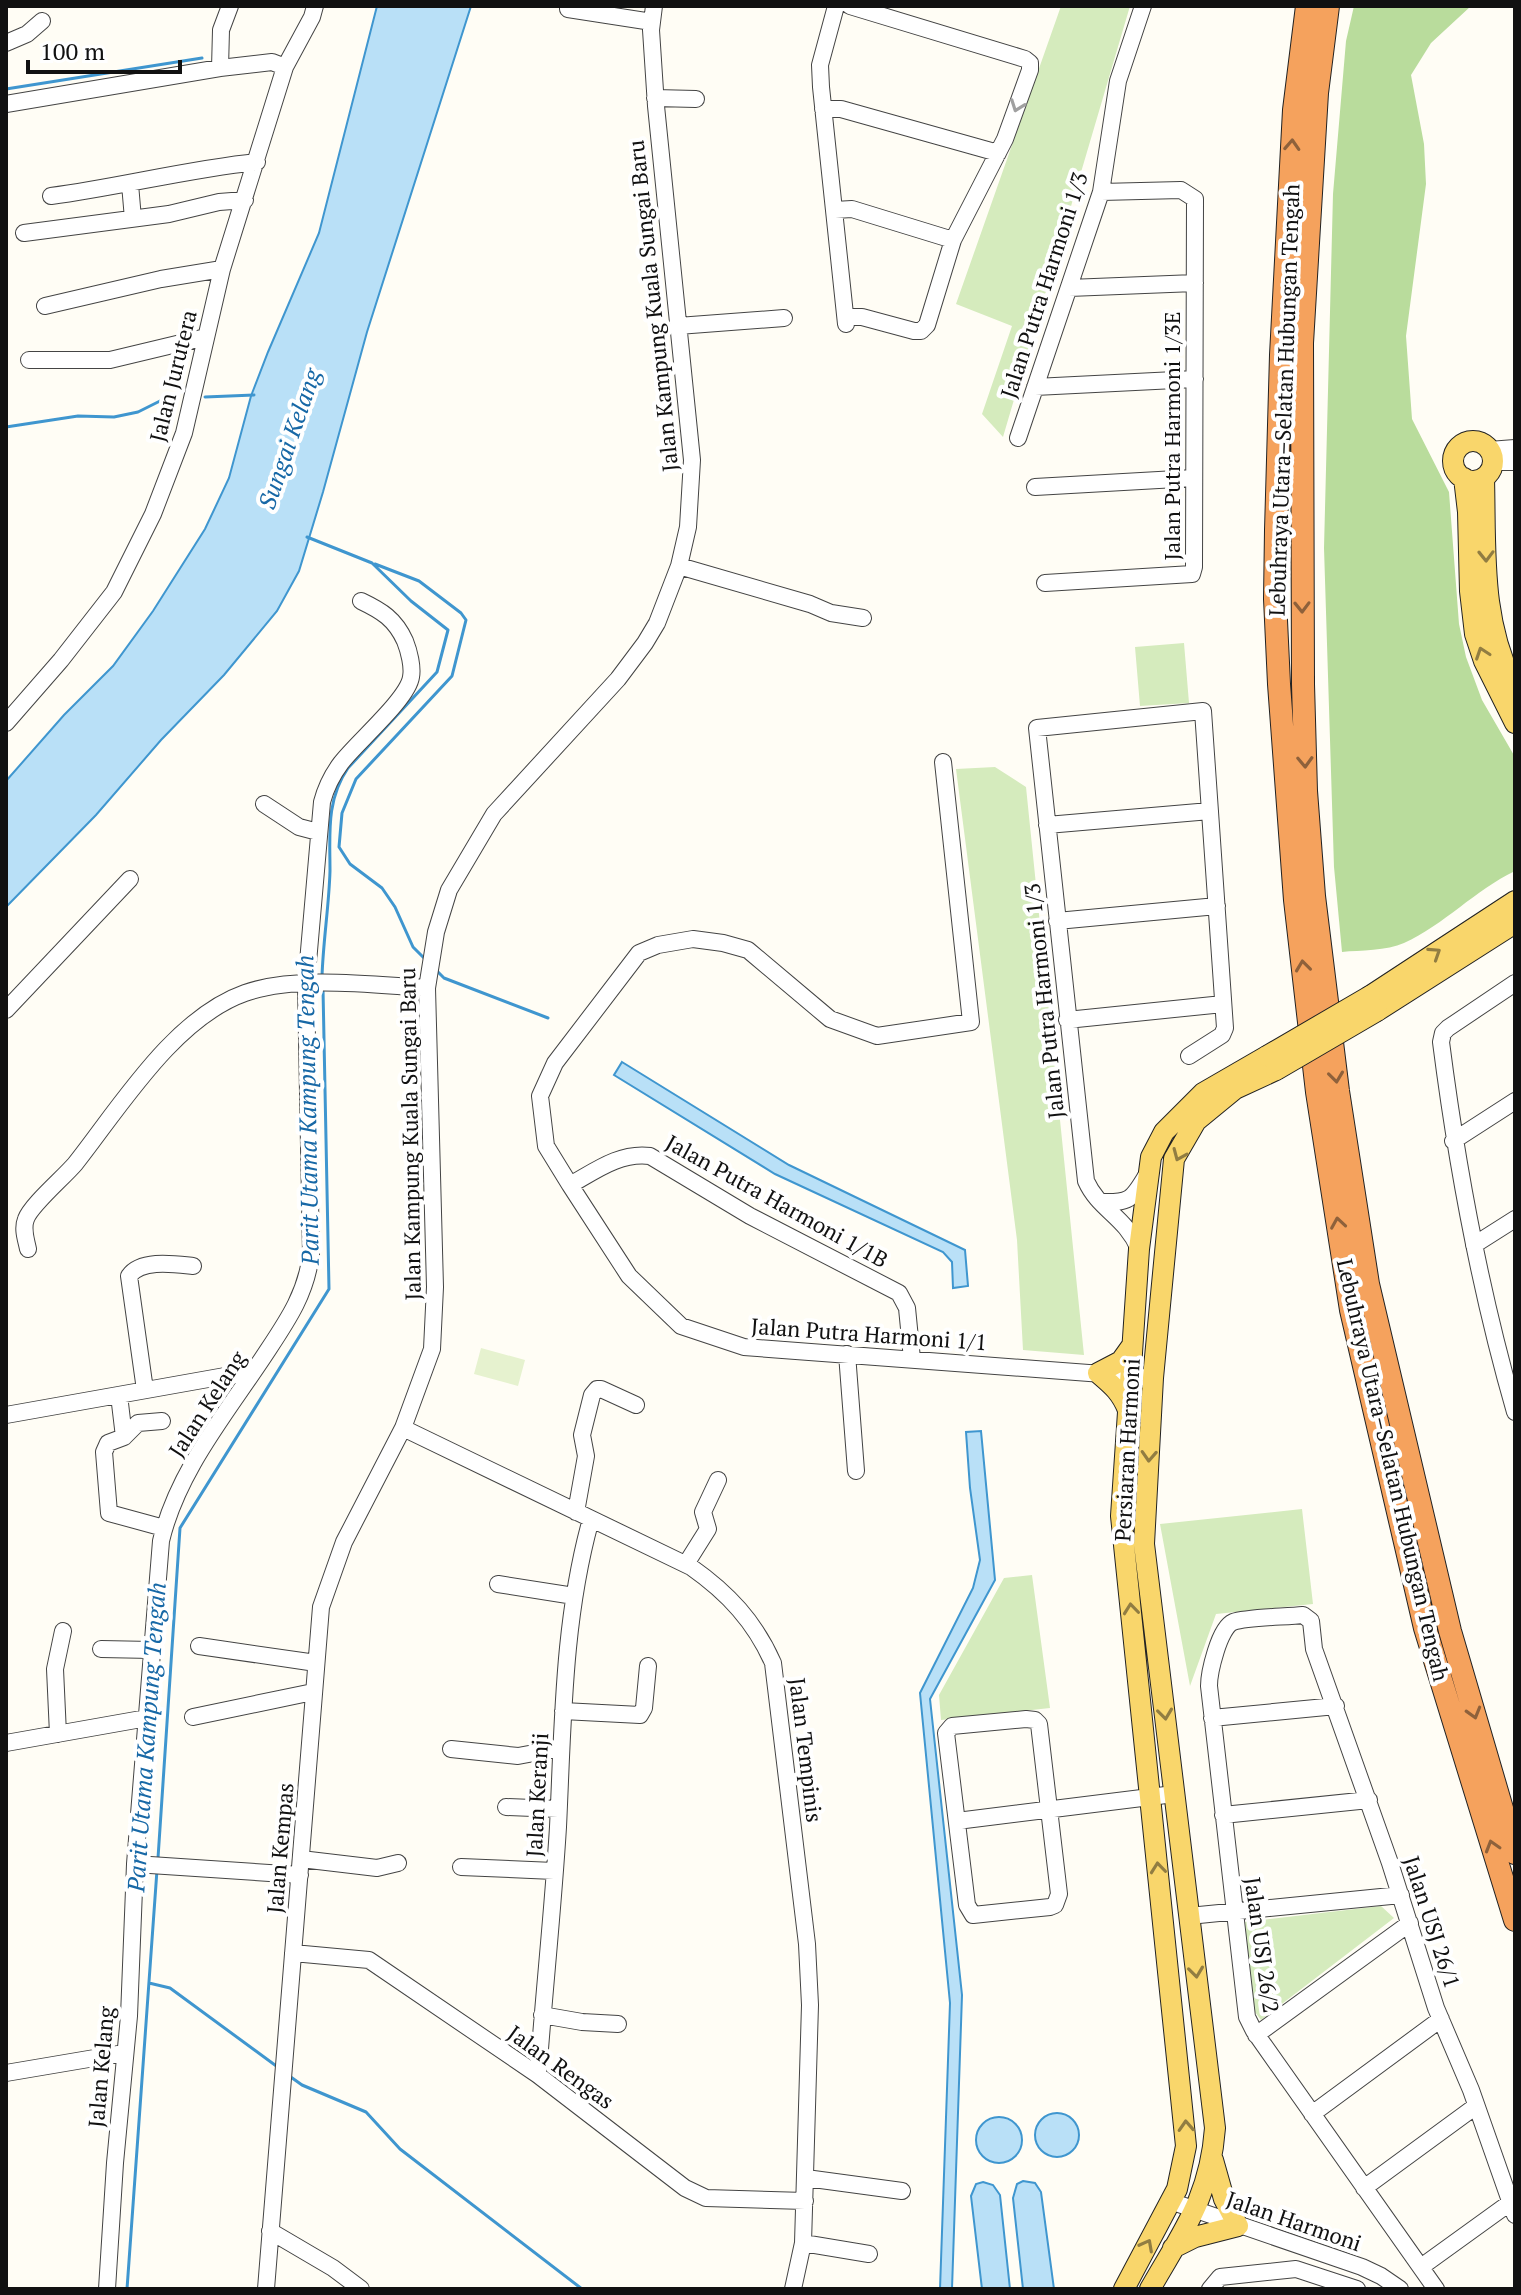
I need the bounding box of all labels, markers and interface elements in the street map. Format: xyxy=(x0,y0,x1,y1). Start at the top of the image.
scale bar xyxy=(28,24,180,74)
text: 100 m xyxy=(40,35,105,67)
one-way arrow xyxy=(1011,98,1027,112)
one-way arrow xyxy=(1283,138,1300,151)
street label: Jalan Kampung Kuala Sungai Baru xyxy=(621,139,684,473)
street label: Jalan Putra Harmoni 1/3 xyxy=(993,168,1094,402)
street label: Lebuhraya Utara–Selatan Hubungan Tengah xyxy=(1261,183,1306,617)
street label: Jalan Jurutera xyxy=(142,307,203,445)
street label: Jalan Putra Harmoni 1/3E xyxy=(1157,311,1186,561)
water label: Sungai Kelang xyxy=(250,363,328,513)
one-way arrow xyxy=(1477,550,1495,563)
one-way arrow xyxy=(1293,601,1310,614)
one-way arrow xyxy=(1475,646,1491,660)
one-way arrow xyxy=(1297,756,1314,769)
street label: Jalan Putra Harmoni 1/3 xyxy=(1017,882,1070,1120)
one-way arrow xyxy=(1426,948,1441,963)
water label: Parit Utama Kampung Tengah xyxy=(288,955,326,1266)
one-way arrow xyxy=(1294,959,1311,972)
street label: Jalan Kampung Kuala Sungai Baru xyxy=(392,967,427,1301)
one-way arrow xyxy=(1328,1070,1345,1083)
street label: Jalan Putra Harmoni 1/1B xyxy=(661,1127,894,1274)
one-way arrow xyxy=(1172,1147,1188,1161)
one-way arrow xyxy=(1330,1216,1347,1230)
street label: Lebuhraya Utara–Selatan Hubungan Tengah xyxy=(1331,1256,1456,1684)
street label: Jalan Putra Harmoni 1/1 xyxy=(750,1311,988,1356)
street label: Jalan Kelang xyxy=(161,1345,252,1463)
street label: Persiaran Harmoni xyxy=(1107,1358,1146,1542)
one-way arrow xyxy=(1140,1450,1157,1463)
water label: Parit Utama Kampung Tengah xyxy=(119,1581,173,1894)
one-way arrow xyxy=(1123,1602,1140,1615)
street label: Jalan Tempinis xyxy=(783,1676,830,1824)
one-way arrow xyxy=(1465,1706,1481,1720)
one-way arrow xyxy=(1156,1708,1173,1721)
street label: Jalan Keranji xyxy=(519,1732,554,1858)
street label: Jalan Kempas xyxy=(259,1781,300,1915)
one-way arrow xyxy=(1485,1839,1501,1853)
street label: Jalan USJ 26/1 xyxy=(1398,1852,1467,1991)
one-way arrow xyxy=(1150,1861,1167,1874)
street label: Jalan USJ 26/2 xyxy=(1239,1875,1286,2015)
one-way arrow xyxy=(1187,1966,1204,1979)
street label: Jalan Kelang xyxy=(81,2005,120,2129)
street label: Jalan Rengas xyxy=(502,2018,620,2115)
one-way arrow xyxy=(1177,2119,1194,2132)
street label: Jalan Harmoni xyxy=(1223,2184,1366,2257)
one-way arrow xyxy=(1138,2239,1153,2254)

